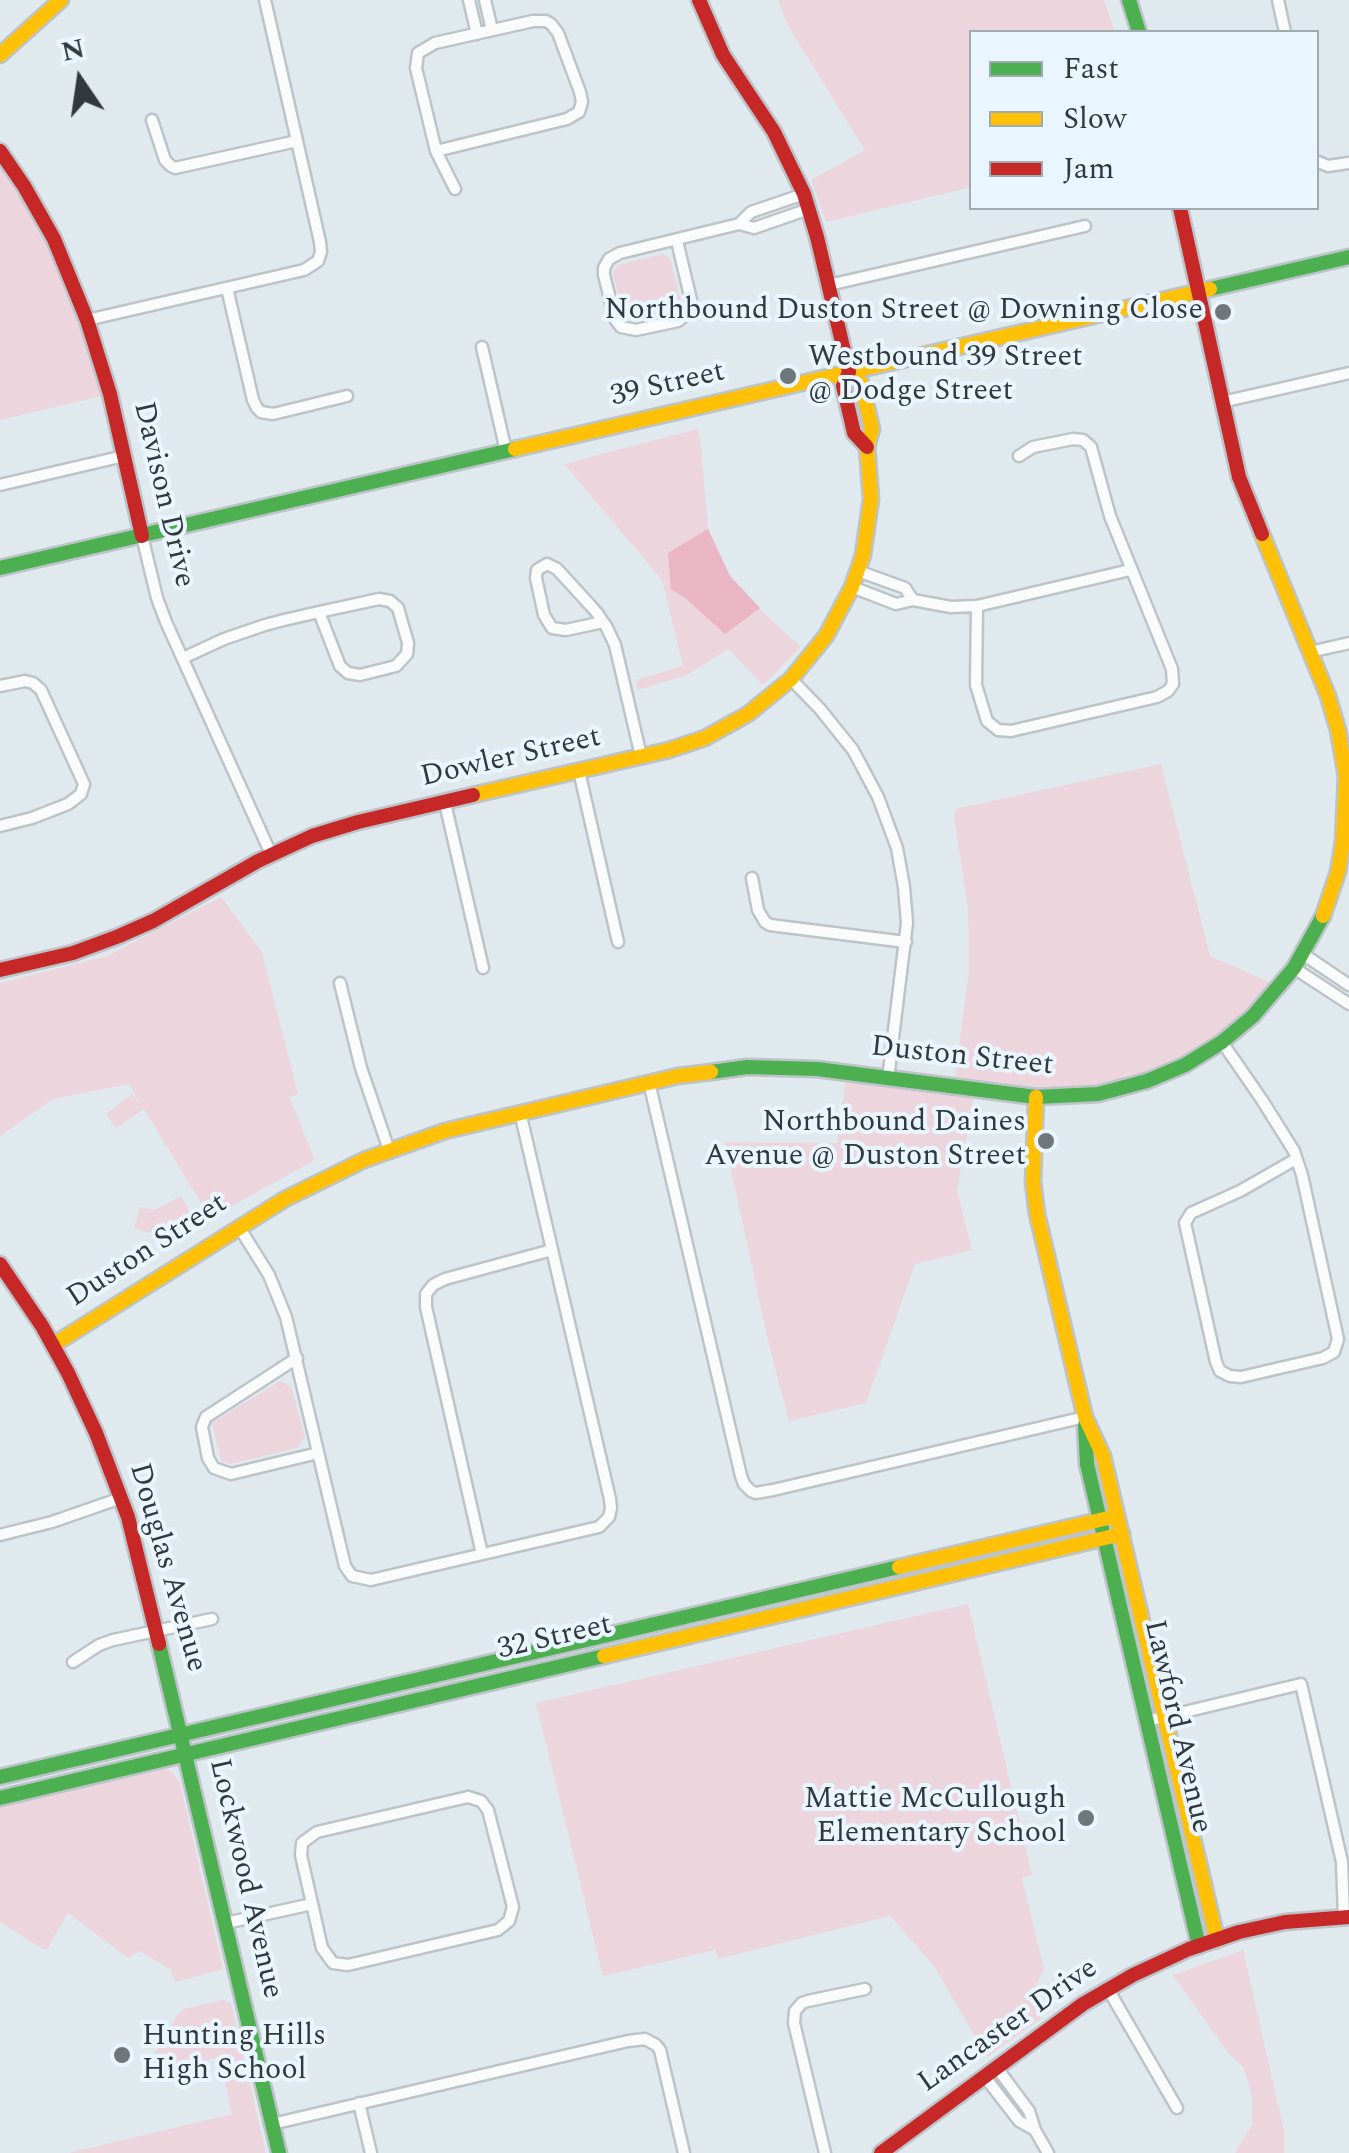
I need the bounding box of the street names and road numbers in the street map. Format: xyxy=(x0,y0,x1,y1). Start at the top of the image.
street label: 39 Street xyxy=(607,355,729,417)
street label: Davison Drive xyxy=(123,399,201,591)
street label: Dowler Street xyxy=(418,721,604,797)
street label: Duston Street xyxy=(869,1031,1055,1085)
street label: Duston Street xyxy=(61,1187,235,1317)
street label: Douglas Avenue xyxy=(119,1460,213,1676)
street label: 32 Street xyxy=(494,1608,616,1670)
street label: Lawford Avenue xyxy=(1134,1617,1218,1837)
street label: Lockwood Avenue xyxy=(199,1756,289,2002)
street label: Lancaster Drive xyxy=(912,1952,1106,2102)

